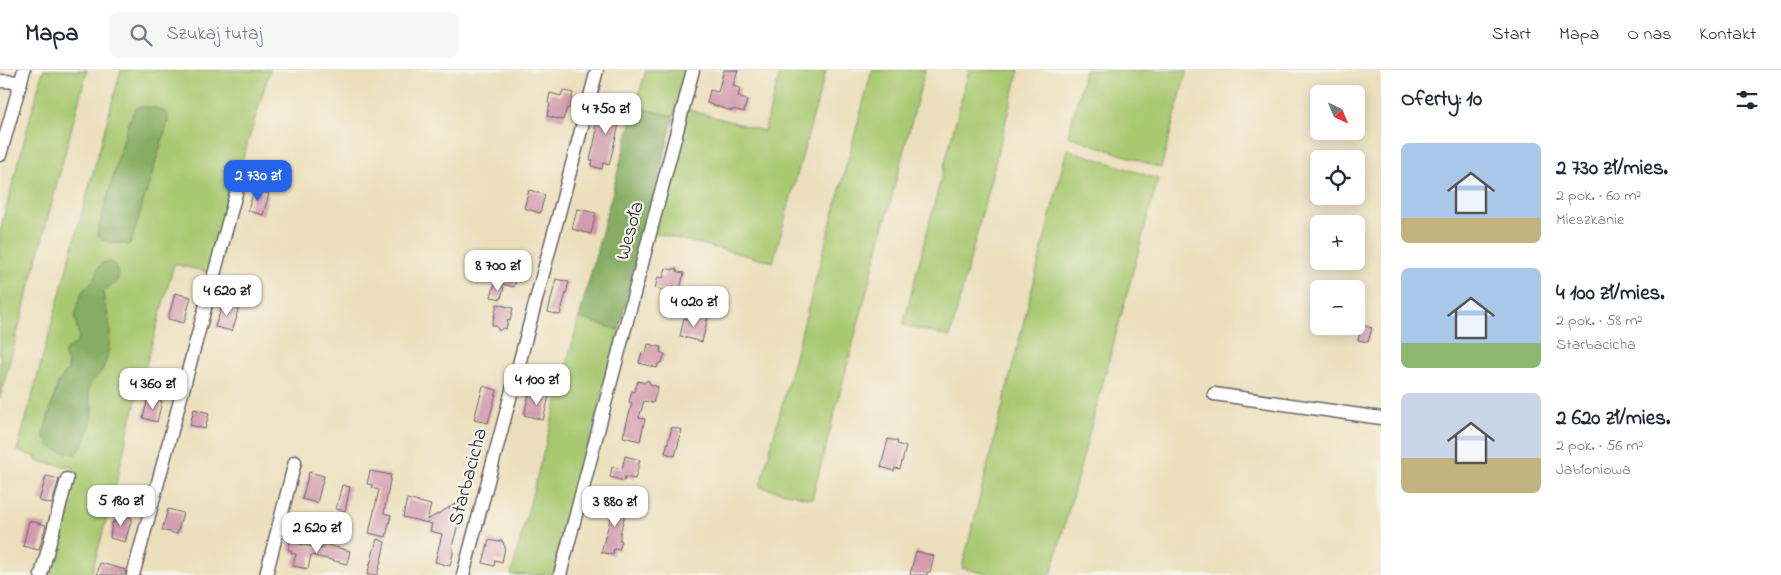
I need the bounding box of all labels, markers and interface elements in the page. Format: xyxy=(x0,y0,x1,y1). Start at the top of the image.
search box xyxy=(109,12,459,57)
text: Mapa xyxy=(25,17,79,52)
icon: search xyxy=(127,21,155,49)
text: Szukaj tutaj xyxy=(167,21,262,48)
text: Start xyxy=(1492,22,1531,48)
text: Mapa xyxy=(1559,22,1599,48)
text: O nas xyxy=(1627,22,1671,48)
text: Kontakt xyxy=(1699,22,1756,48)
north arrow xyxy=(1310,85,1365,140)
map controls xyxy=(1310,85,1365,335)
text: Oferty: 10 xyxy=(1401,85,1482,115)
icon: filters xyxy=(1733,86,1761,114)
pin: 4 750 zł xyxy=(554,92,658,135)
text: 4 750 zł xyxy=(582,97,630,121)
button: locate xyxy=(1310,150,1365,205)
text: 2 730 zł/mies. xyxy=(1556,154,1668,184)
pin: 2 730 zł xyxy=(206,160,310,202)
icon: home xyxy=(1441,163,1501,223)
text: 2 730 zł xyxy=(235,164,281,188)
text: 2 pok. · 60 m² xyxy=(1556,184,1641,208)
street label: Wesoła xyxy=(609,198,653,264)
text: Mieszkanie xyxy=(1556,208,1624,232)
button: + xyxy=(1310,215,1365,270)
pin: 8 700 zł xyxy=(446,250,550,292)
text: 8 700 zł xyxy=(476,254,520,278)
pin: 4 620 zł xyxy=(175,274,279,317)
text: 4 620 zł xyxy=(204,279,250,303)
text: 4 100 zł/mies. xyxy=(1556,279,1665,309)
button: − xyxy=(1310,280,1365,335)
pin: 4 020 zł xyxy=(642,286,746,328)
icon: home xyxy=(1441,288,1501,348)
text: 4 020 zł xyxy=(671,290,717,314)
text: 2 pok. · 58 m² xyxy=(1556,309,1643,333)
text: Starbacicha xyxy=(1556,333,1636,357)
pin: 4 100 zł xyxy=(485,364,589,406)
pin: 4 360 zł xyxy=(101,368,205,410)
text: 4 100 zł xyxy=(515,368,559,392)
text: 4 360 zł xyxy=(130,372,176,396)
text: 2 620 zł/mies. xyxy=(1556,404,1670,434)
icon: home xyxy=(1441,413,1501,473)
street label: Starbacicha xyxy=(442,425,496,529)
text: 2 pok. · 56 m² xyxy=(1556,434,1644,458)
text: Jabłoniowa xyxy=(1556,458,1631,482)
pin: 5 180 zł xyxy=(69,484,173,527)
pin: 3 880 zł xyxy=(563,486,667,528)
text: 5 180 zł xyxy=(98,489,144,513)
text: 3 880 zł xyxy=(593,490,637,514)
pin: 2 620 zł xyxy=(265,512,369,554)
text: 2 620 zł xyxy=(293,516,341,540)

